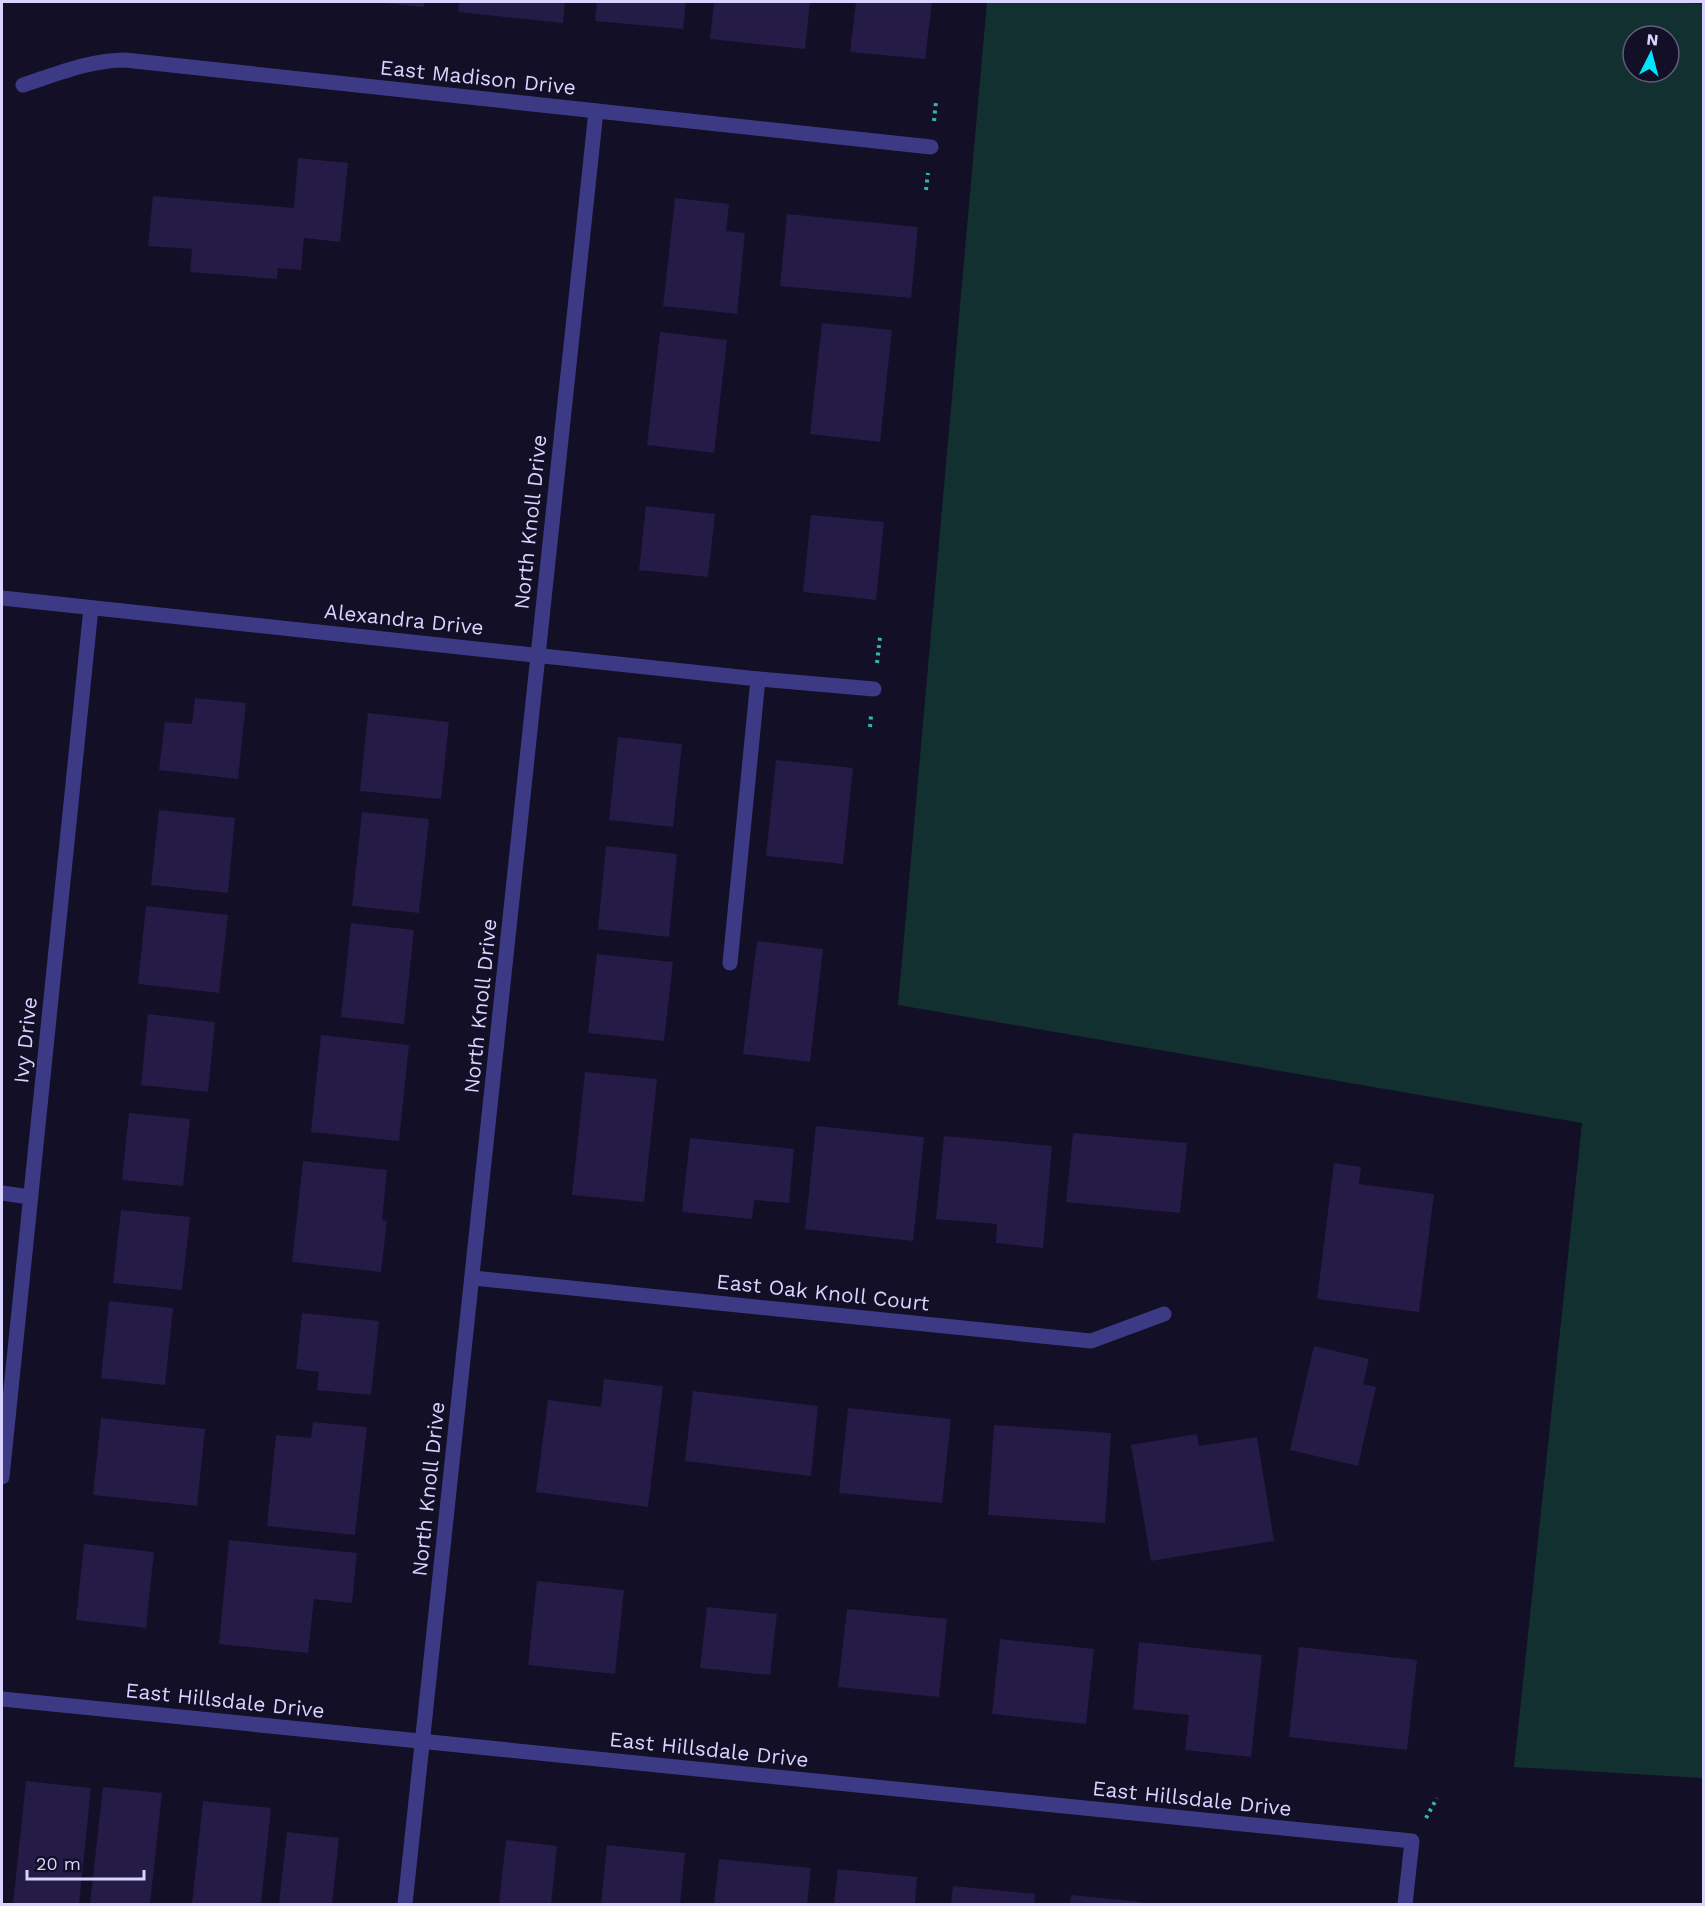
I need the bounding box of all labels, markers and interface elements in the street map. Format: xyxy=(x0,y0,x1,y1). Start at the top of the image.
north arrow xyxy=(1621,24,1681,84)
text: N xyxy=(1646,30,1659,50)
street label: East Madison Drive xyxy=(379,54,577,100)
street label: North Knoll Drive xyxy=(508,433,552,611)
street label: Alexandra Drive xyxy=(323,598,485,640)
street label: North Knoll Drive xyxy=(458,917,502,1095)
street label: Ivy Drive xyxy=(8,996,42,1084)
street label: East Oak Knoll Court xyxy=(715,1268,931,1316)
street label: North Knoll Drive xyxy=(406,1400,450,1578)
street label: East Hillsdale Drive xyxy=(124,1677,326,1723)
street label: East Hillsdale Drive xyxy=(608,1726,810,1772)
street label: East Hillsdale Drive xyxy=(1091,1775,1293,1821)
scale bar xyxy=(27,1843,144,1881)
text: 20 m xyxy=(36,1853,81,1874)

